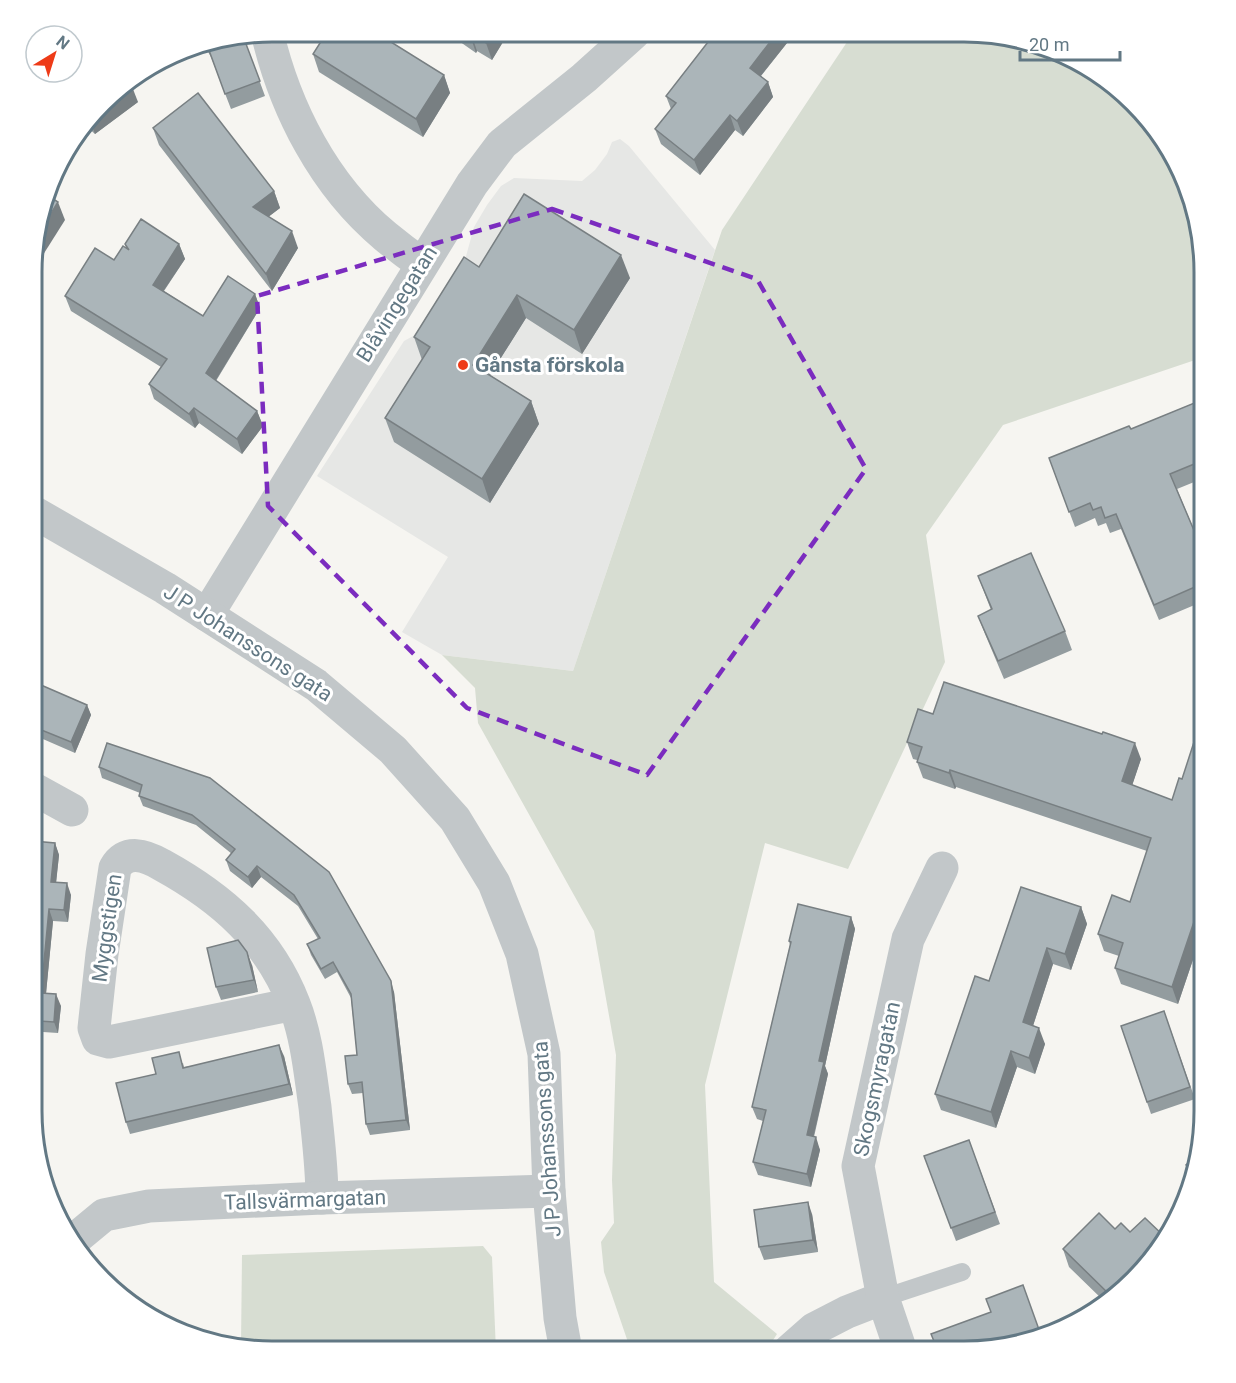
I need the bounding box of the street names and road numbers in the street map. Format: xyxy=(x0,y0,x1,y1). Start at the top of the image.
street label: Blåvingegatan xyxy=(352,242,442,366)
street label: J P Johanssons gata xyxy=(159,580,337,706)
street label: Myggstigen xyxy=(88,872,126,984)
street label: Skogsmyragatan xyxy=(849,1000,905,1158)
street label: J P Johanssons gata xyxy=(528,1040,566,1238)
street label: Tallsvärmargatan xyxy=(223,1185,387,1215)

